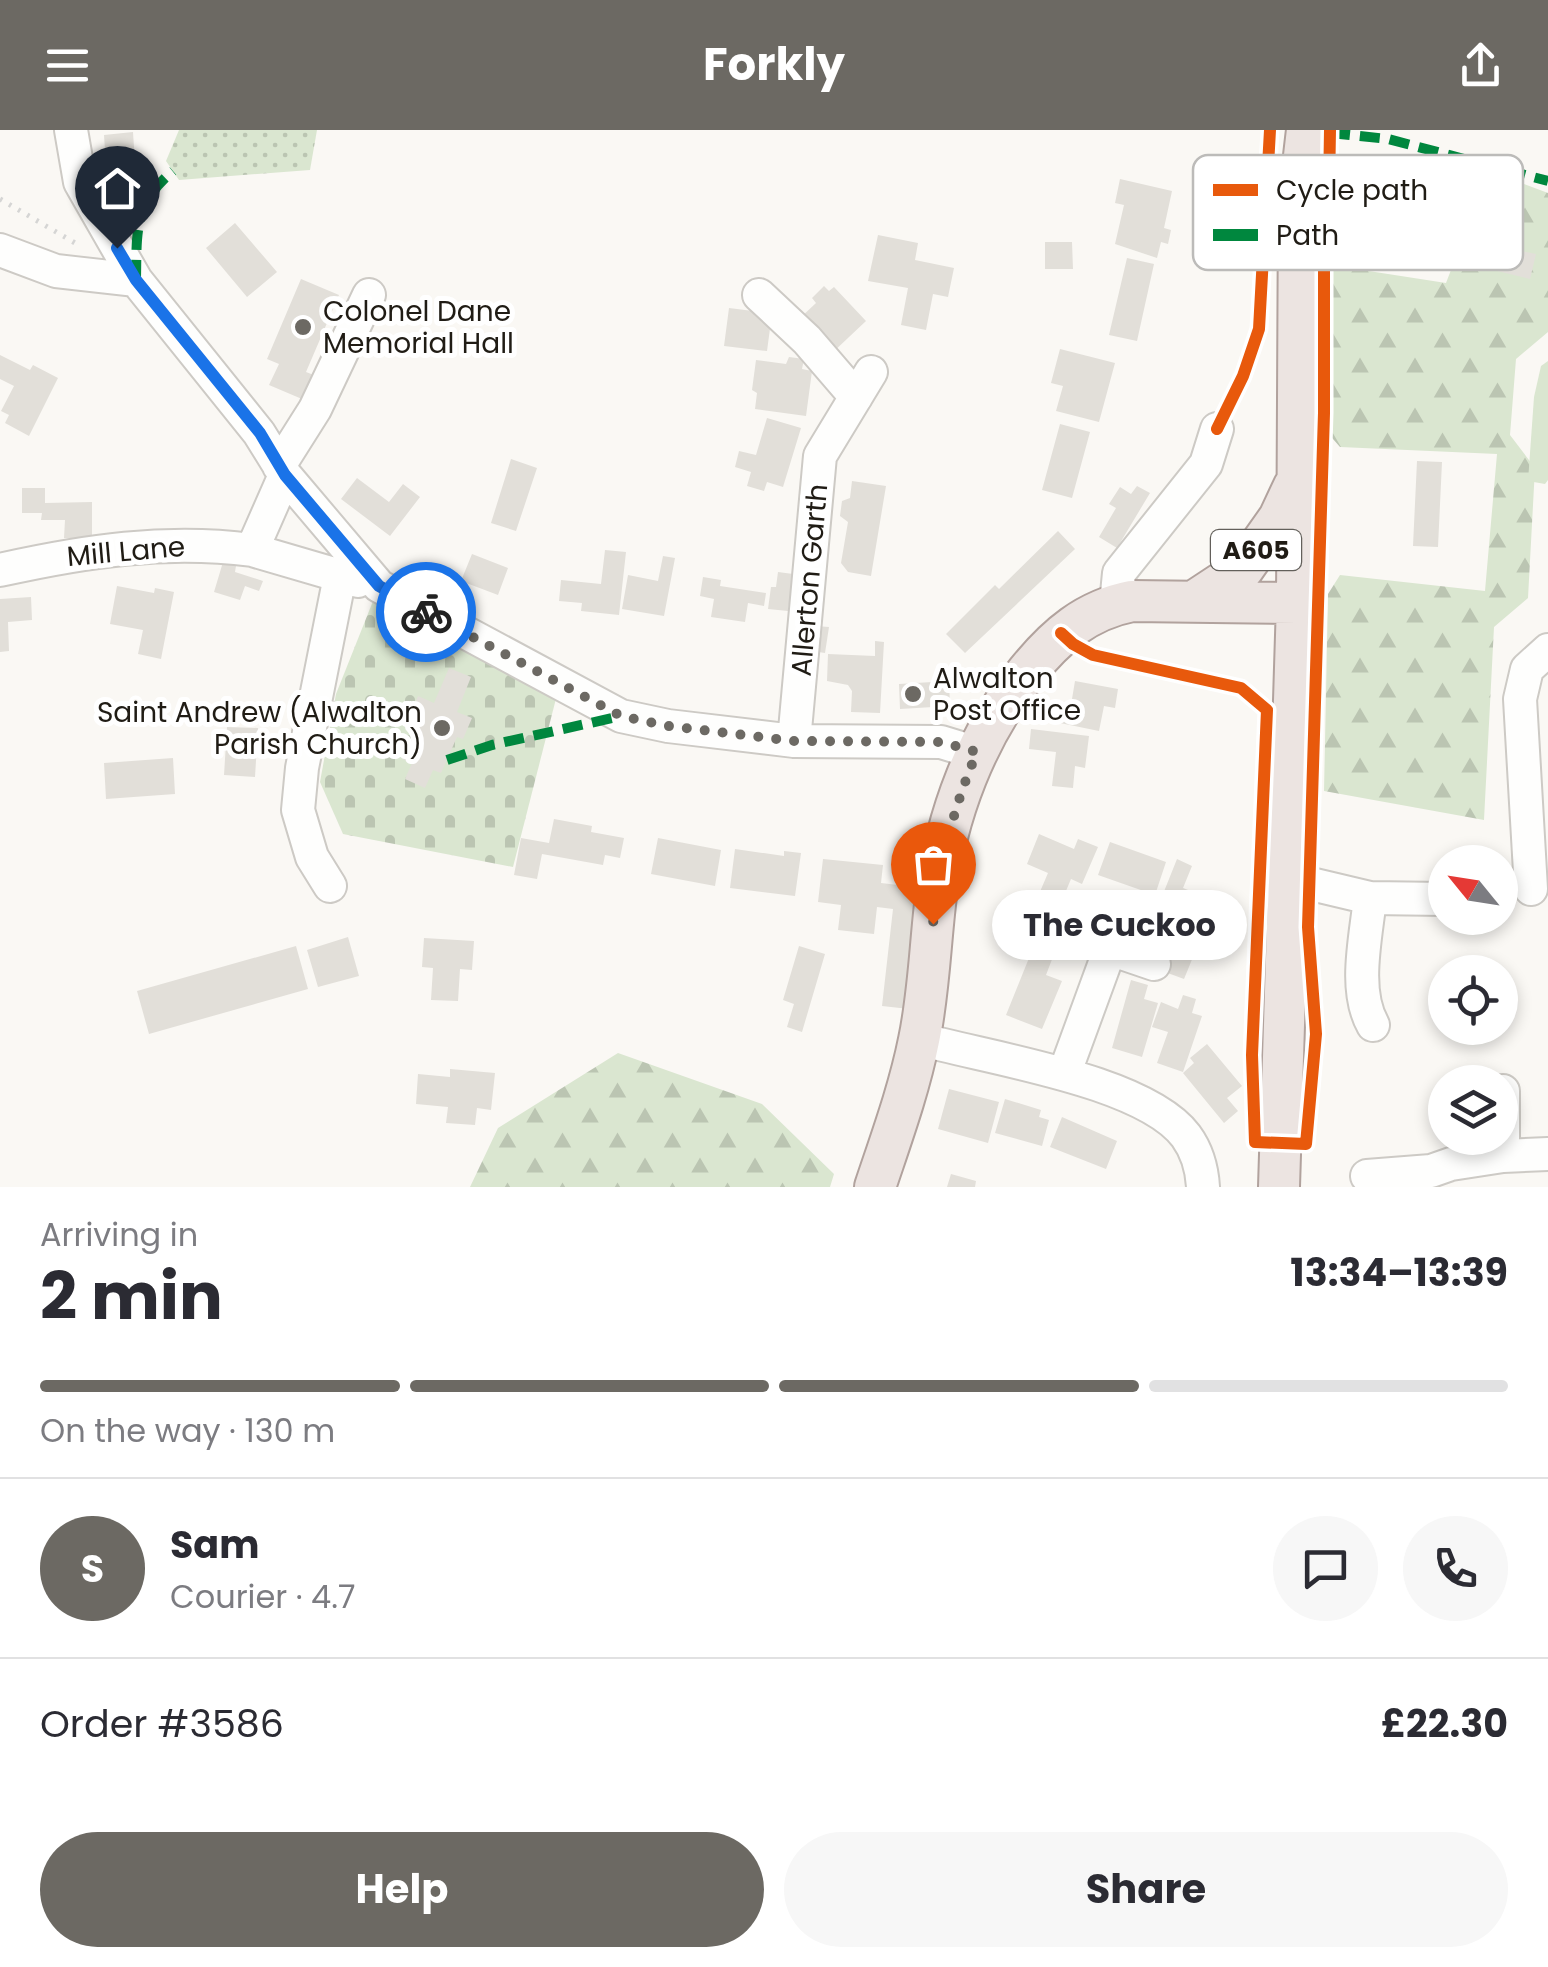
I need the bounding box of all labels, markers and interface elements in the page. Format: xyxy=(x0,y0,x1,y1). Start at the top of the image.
text: Forkly xyxy=(703,33,845,96)
icon: menu xyxy=(40,38,95,93)
icon: share xyxy=(1453,38,1508,93)
pin xyxy=(75,146,160,249)
legend xyxy=(1193,155,1523,270)
icon: home xyxy=(90,161,145,216)
text: Cycle path xyxy=(1276,171,1428,210)
text: Path xyxy=(1276,216,1339,255)
place label: Colonel Dane Memorial Hall xyxy=(323,292,514,363)
marker: Colonel Dane Memorial Hall xyxy=(292,316,314,338)
street label: Allerton Garth xyxy=(782,482,837,678)
street label: Mill Lane xyxy=(65,527,187,576)
road number: A605 xyxy=(1211,530,1301,570)
courier xyxy=(376,562,476,662)
icon: bike xyxy=(399,585,454,640)
place label: Alwalton Post Office xyxy=(933,659,1081,730)
marker: Alwalton Post Office xyxy=(902,683,924,705)
place label: Saint Andrew (Alwalton Parish Church) xyxy=(97,693,422,764)
marker: Saint Andrew (Alwalton Parish Church) xyxy=(431,717,453,739)
pin xyxy=(891,822,976,925)
icon: bag xyxy=(906,837,961,892)
north arrow xyxy=(1428,845,1518,935)
map controls xyxy=(1428,845,1518,1155)
callout: The Cuckoo xyxy=(993,889,1248,959)
text: The Cuckoo xyxy=(1023,902,1216,947)
button: locate xyxy=(1428,955,1518,1045)
button: layers xyxy=(1428,1065,1518,1155)
text: Arriving in xyxy=(40,1212,198,1257)
text: 13:34–13:39 xyxy=(1290,1246,1508,1299)
text: 2 min xyxy=(40,1251,223,1342)
text: On the way · 130 m xyxy=(40,1408,335,1453)
button: chat xyxy=(1273,1516,1378,1621)
button: phone xyxy=(1403,1516,1508,1621)
text: Sam xyxy=(170,1518,259,1571)
text: S xyxy=(81,1542,104,1595)
text: Courier · 4.7 xyxy=(170,1574,355,1619)
text: Order #3586 xyxy=(40,1697,284,1750)
text: £22.30 xyxy=(1381,1697,1508,1750)
button: Help xyxy=(40,1832,764,1947)
button: Share xyxy=(784,1832,1508,1947)

